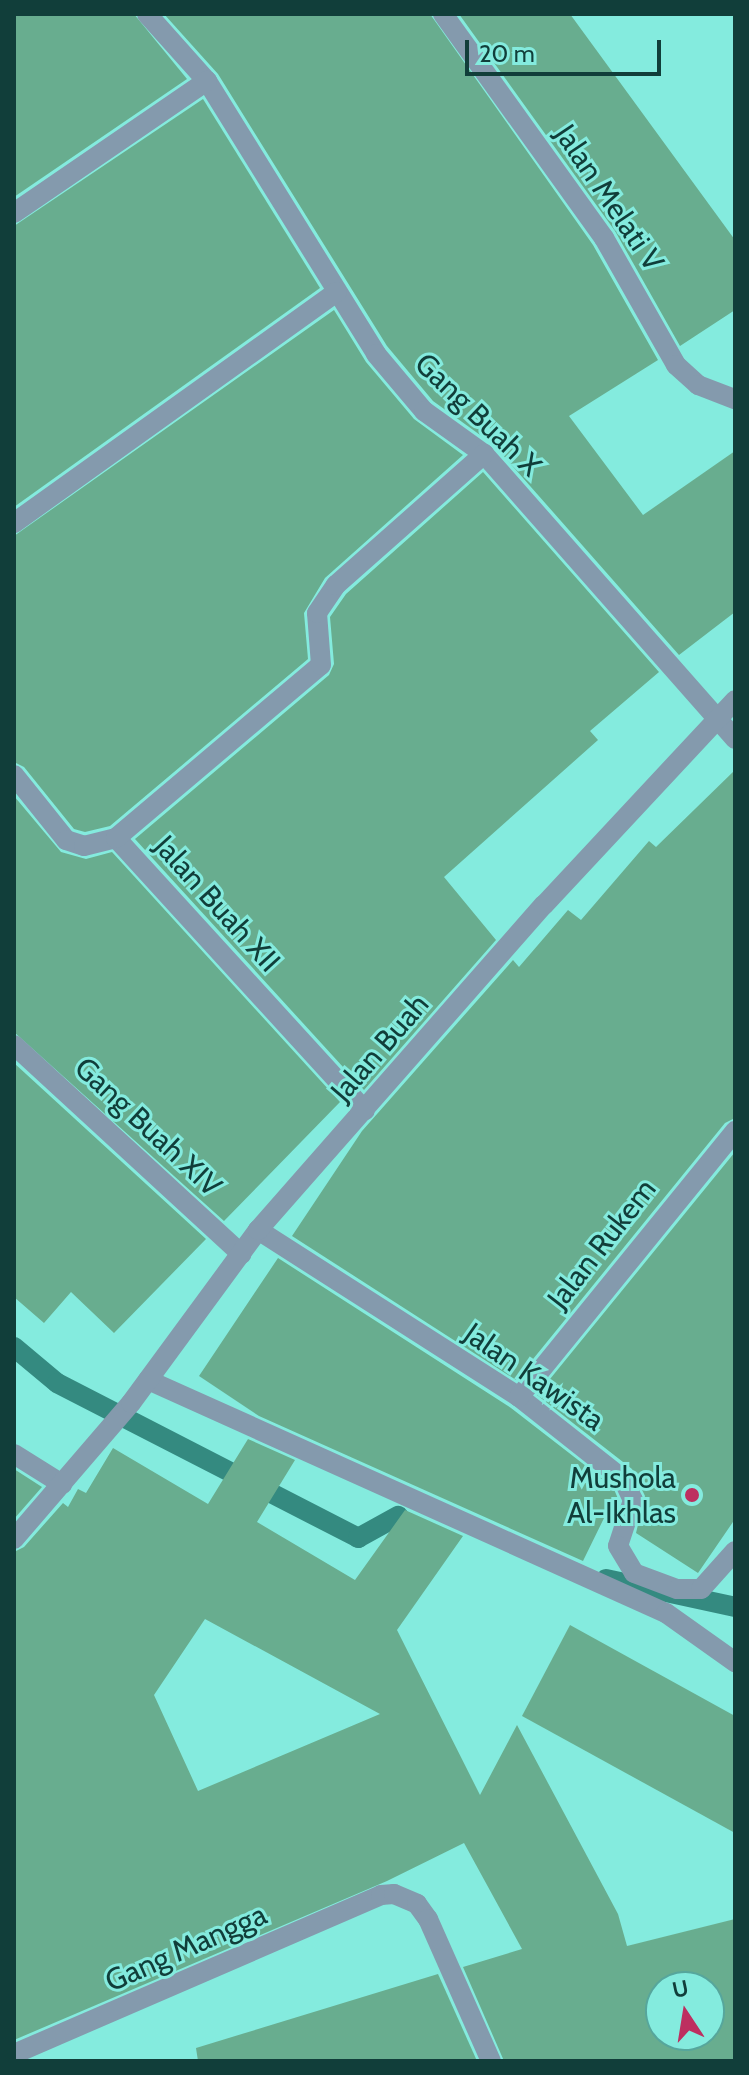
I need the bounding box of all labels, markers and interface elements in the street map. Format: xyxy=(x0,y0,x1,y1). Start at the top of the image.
scale bar xyxy=(469,24,665,74)
text: 20 m xyxy=(479,39,535,68)
street label: Jalan Melati V xyxy=(547,118,671,278)
street label: Gang Buah X xyxy=(407,346,549,484)
street label: Jalan Buah XII xyxy=(147,829,287,979)
street label: Jalan Buah xyxy=(323,987,437,1109)
street label: Gang Buah XIV xyxy=(67,1050,229,1204)
street label: Jalan Rukem xyxy=(540,1172,664,1316)
street label: Jalan Kawista xyxy=(457,1316,611,1438)
place label: Mushola Al-Ikhlas xyxy=(567,1460,676,1530)
marker: Mushola Al-Ikhlas xyxy=(683,1486,701,1504)
street label: Gang Mangga xyxy=(100,1896,272,2000)
north arrow xyxy=(645,1971,725,2051)
text: U xyxy=(670,1974,691,2004)

